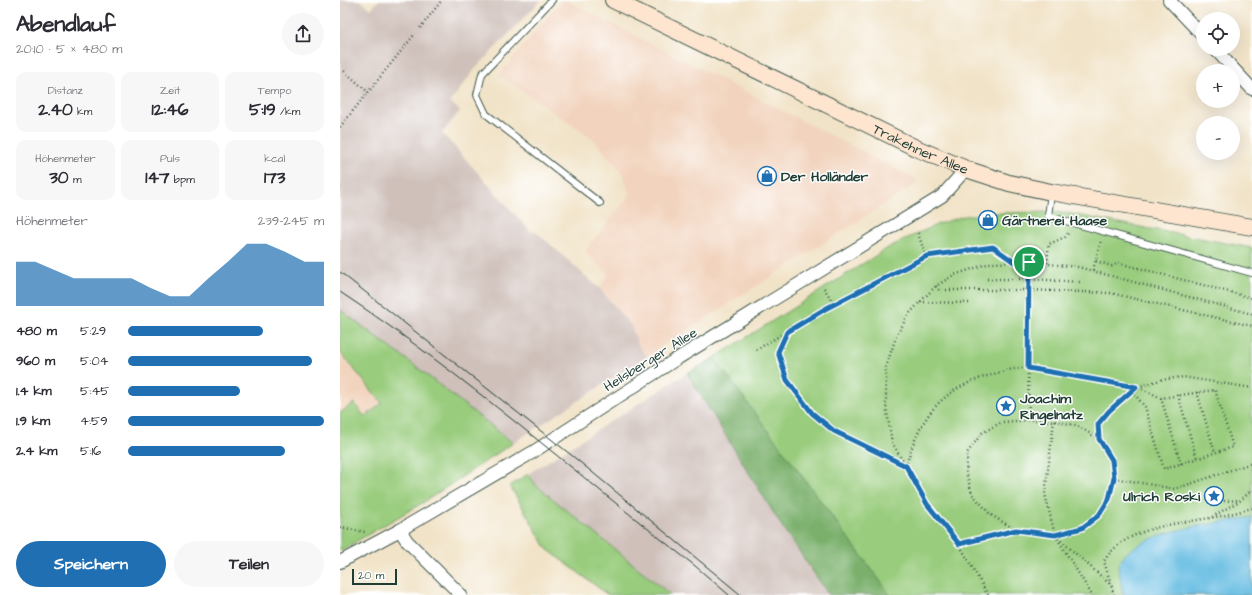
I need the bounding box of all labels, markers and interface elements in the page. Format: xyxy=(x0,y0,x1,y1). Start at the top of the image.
text: Abendlauf xyxy=(16,9,116,40)
map controls xyxy=(1196,12,1240,160)
button: locate xyxy=(1196,12,1240,56)
button: share xyxy=(282,13,324,55)
text: 20:10 · 5 × 480 m xyxy=(16,40,122,58)
button: + xyxy=(1196,64,1240,108)
text: Distanz xyxy=(48,83,83,98)
text: Zeit xyxy=(160,83,180,98)
text: Tempo xyxy=(258,83,292,98)
text: 2.40 xyxy=(38,98,73,122)
text: 12:46 xyxy=(152,98,188,122)
text: 5:19 xyxy=(249,98,276,122)
text: km xyxy=(73,104,92,119)
text: /km xyxy=(276,104,300,119)
button: − xyxy=(1196,116,1240,160)
street label: Trakehner Allee xyxy=(869,119,972,180)
text: Höhenmeter xyxy=(35,151,96,166)
text: Puls xyxy=(160,151,180,166)
text: kcal xyxy=(264,151,285,166)
shop icon: Der Holländer xyxy=(756,165,778,187)
text: 30 xyxy=(49,166,69,190)
text: 147 xyxy=(145,166,169,190)
text: 173 xyxy=(264,166,285,190)
place label: Der Holländer xyxy=(781,167,869,187)
text: m xyxy=(69,172,82,187)
text: bpm xyxy=(169,172,195,187)
shop icon: Gärtnerei Haase xyxy=(977,209,999,231)
place label: Gärtnerei Haase xyxy=(1002,211,1108,231)
text: Höhenmeter xyxy=(16,212,88,230)
text: 239–245 m xyxy=(258,212,324,230)
pin xyxy=(1012,245,1046,279)
icon: arrive xyxy=(1018,251,1040,273)
text: 480 m xyxy=(16,322,57,340)
text: 5:29 xyxy=(80,322,106,340)
street label: Heilsberger Allee xyxy=(600,323,702,397)
text: 960 m xyxy=(16,352,55,370)
text: 5:04 xyxy=(80,352,108,370)
text: 1.4 km xyxy=(16,382,52,400)
text: 5:45 xyxy=(80,382,109,400)
place label: Joachim Ringelnatz xyxy=(1019,389,1084,426)
place icon: Joachim Ringelnatz xyxy=(995,395,1017,417)
text: 1.9 km xyxy=(16,412,50,430)
text: 4:59 xyxy=(80,412,108,430)
text: 2.4 km xyxy=(16,442,57,460)
text: 5:16 xyxy=(80,442,101,460)
place icon: Ulrich Roski xyxy=(1203,485,1225,507)
place label: Ulrich Roski xyxy=(1123,487,1201,507)
button: Speichern xyxy=(16,541,166,587)
button: Teilen xyxy=(174,541,324,587)
scale bar xyxy=(352,567,397,586)
text: 20 m xyxy=(358,568,384,583)

